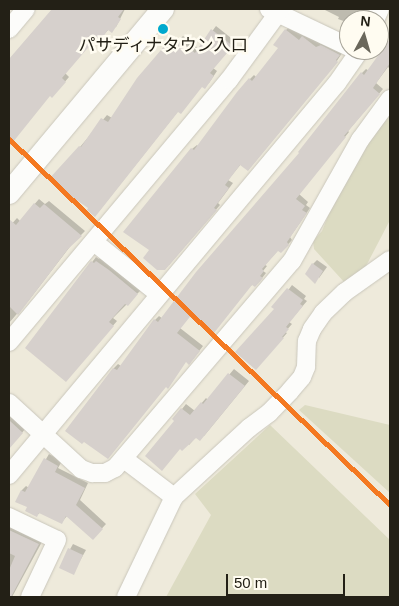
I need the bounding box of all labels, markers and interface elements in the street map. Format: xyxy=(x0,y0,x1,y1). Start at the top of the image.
north arrow xyxy=(339,10,389,60)
text: N xyxy=(360,13,371,30)
marker: パサディナタウン入口 xyxy=(158,24,168,34)
place label: パサディナタウン入口 xyxy=(78,36,248,56)
scale bar xyxy=(229,564,348,596)
text: 50 m xyxy=(234,574,267,591)

